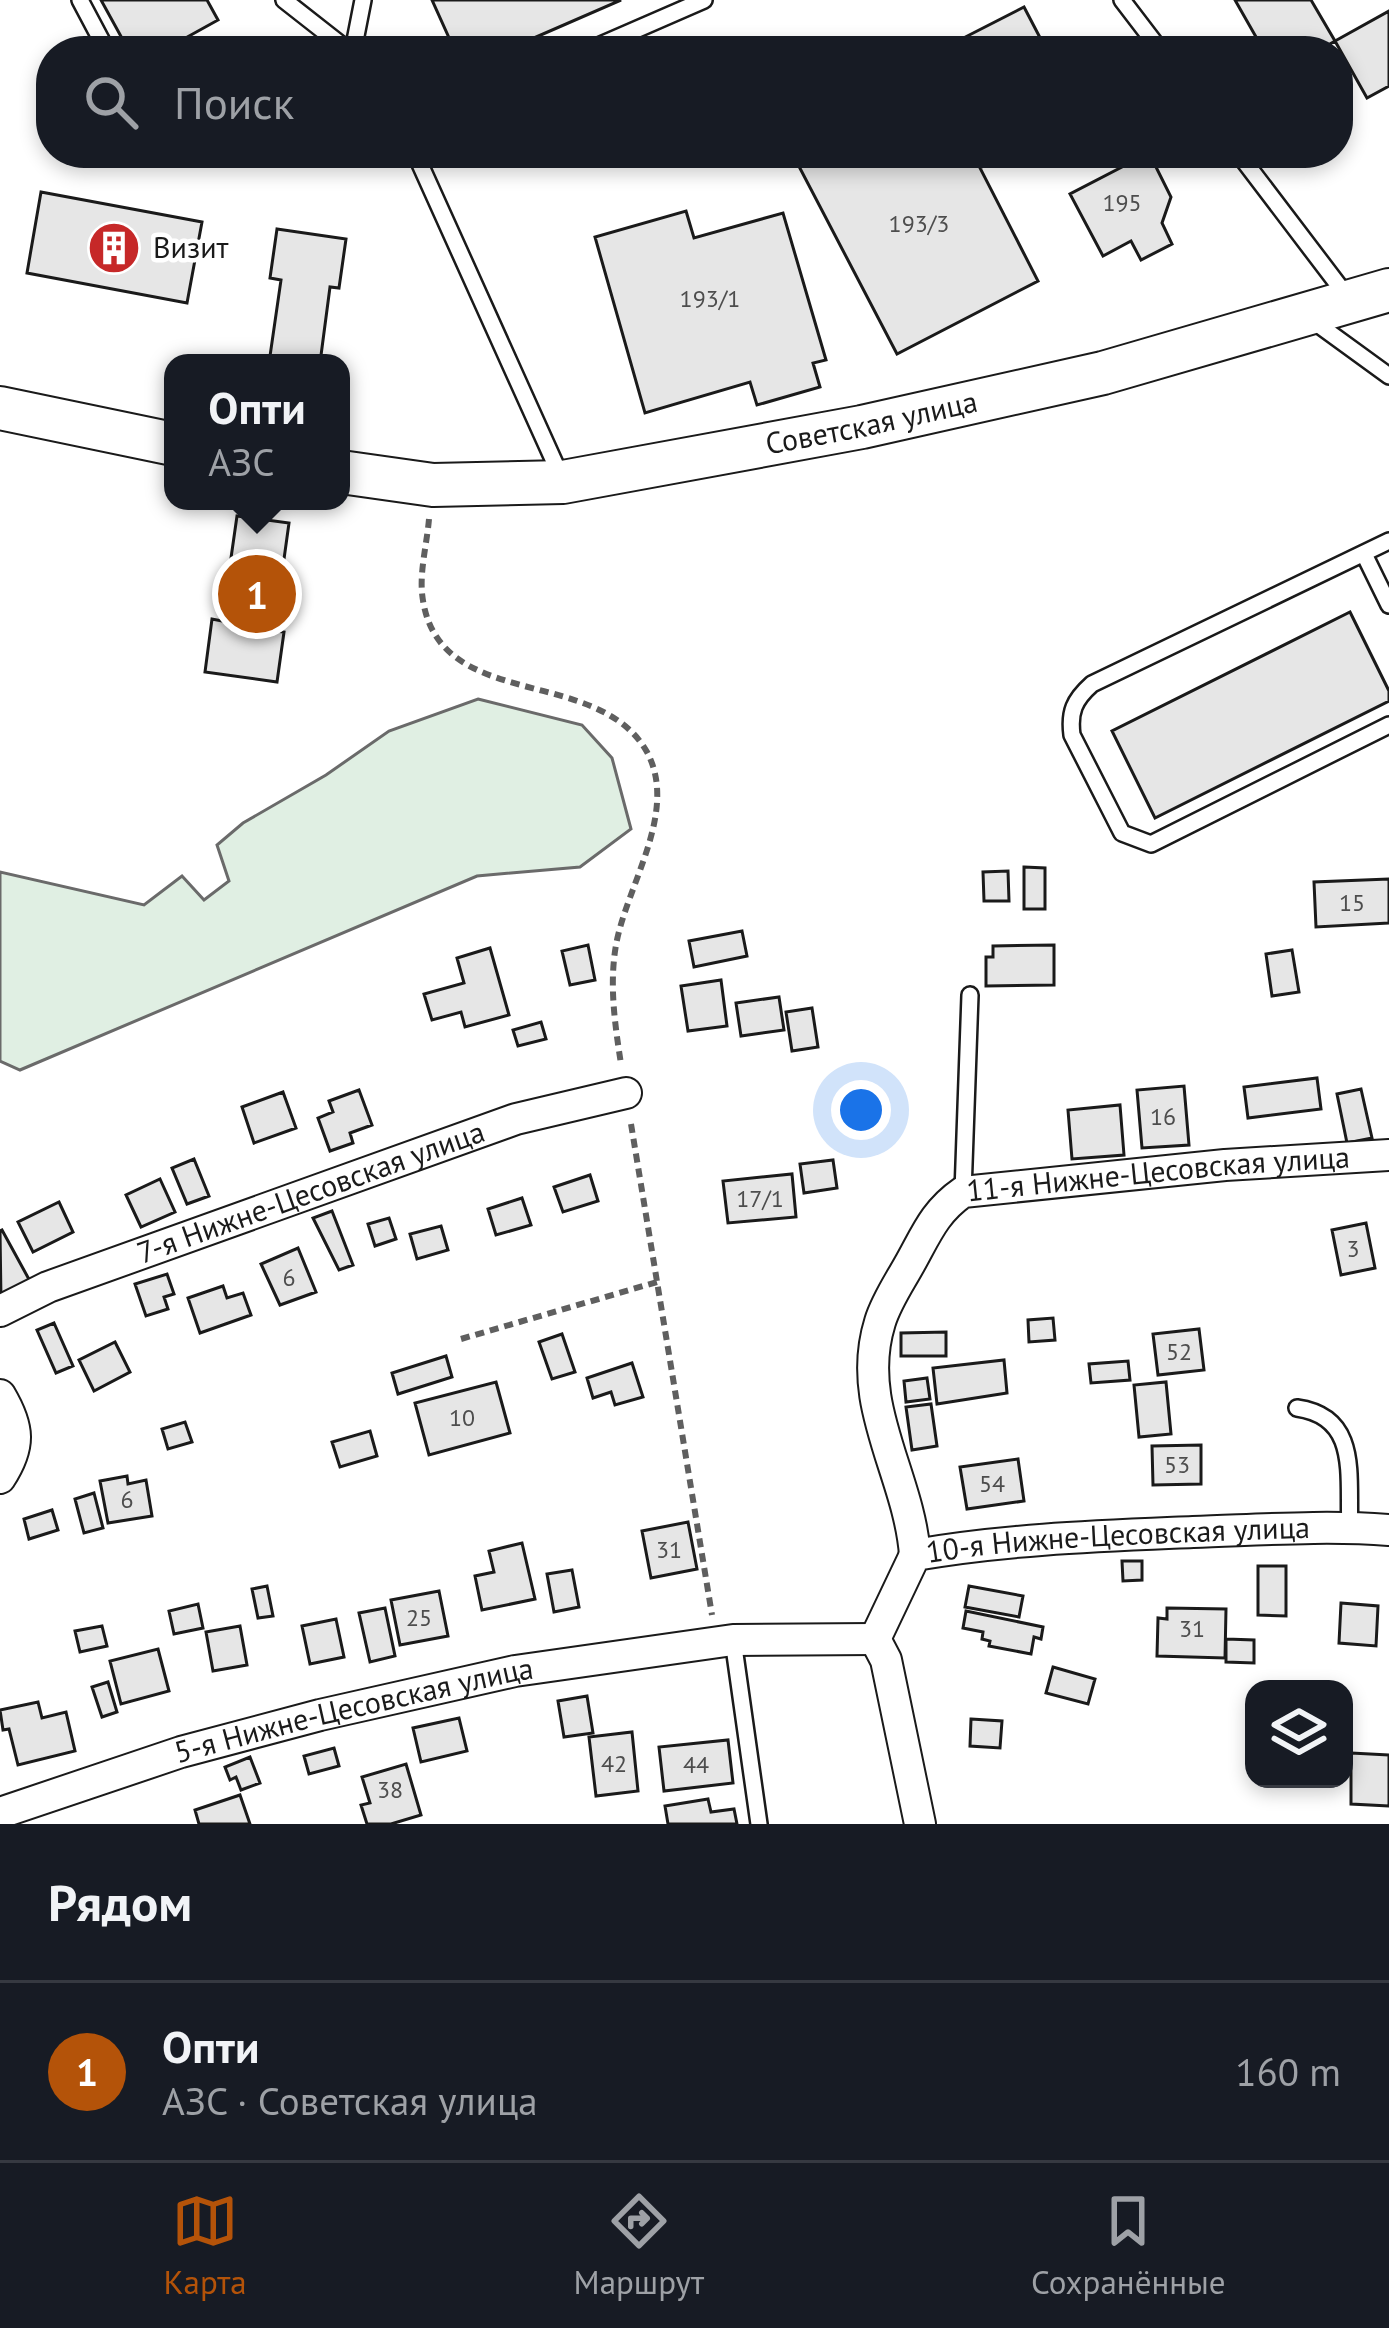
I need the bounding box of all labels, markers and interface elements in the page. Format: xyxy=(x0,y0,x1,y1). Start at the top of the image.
search box xyxy=(36,36,1353,168)
icon: search xyxy=(78,69,144,135)
text: Поиск xyxy=(174,73,294,131)
house number: 195 xyxy=(1102,187,1142,218)
house number: 193/3 xyxy=(889,208,949,239)
building icon: Визит xyxy=(86,220,142,276)
place label: Визит xyxy=(153,227,229,266)
house number: 193/1 xyxy=(680,283,740,314)
popup xyxy=(164,354,350,510)
text: Опти xyxy=(208,378,306,436)
street label: Советская улица xyxy=(762,381,981,462)
text: АЗС xyxy=(208,436,274,487)
pin: 1 xyxy=(218,549,296,639)
house number: 15 xyxy=(1339,887,1365,918)
your location xyxy=(831,1080,891,1140)
house number: 16 xyxy=(1150,1101,1176,1132)
street label: 7-я Нижне-Цесовская улица xyxy=(131,1111,489,1271)
street label: 11-я Нижне-Цесовская улица xyxy=(965,1136,1351,1210)
house number: 17/1 xyxy=(736,1183,784,1214)
house number: 3 xyxy=(1346,1233,1360,1264)
house number: 6 xyxy=(282,1262,296,1293)
house number: 52 xyxy=(1166,1336,1192,1367)
house number: 10 xyxy=(449,1402,475,1433)
house number: 53 xyxy=(1164,1449,1190,1480)
house number: 54 xyxy=(979,1468,1005,1499)
house number: 6 xyxy=(120,1484,134,1515)
street label: 10-я Нижне-Цесовская улица xyxy=(923,1507,1310,1571)
house number: 31 xyxy=(656,1534,682,1565)
house number: 25 xyxy=(406,1602,432,1633)
house number: 31 xyxy=(1179,1613,1205,1644)
street label: 5-я Нижне-Цесовская улица xyxy=(170,1648,536,1771)
map controls xyxy=(1245,1680,1353,1788)
button: layers xyxy=(1245,1680,1353,1788)
house number: 42 xyxy=(601,1748,627,1779)
house number: 44 xyxy=(683,1749,709,1780)
house number: 38 xyxy=(377,1774,403,1805)
text: Рядом xyxy=(48,1869,192,1935)
text: Опти xyxy=(162,2017,259,2075)
text: 1 xyxy=(76,2046,98,2097)
text: 160 m xyxy=(1235,2046,1341,2097)
text: АЗС · Советская улица xyxy=(162,2075,538,2126)
tab: Карта xyxy=(163,2188,247,2303)
tab: Маршрут xyxy=(574,2188,704,2303)
tab: Сохранённые xyxy=(1031,2188,1226,2303)

